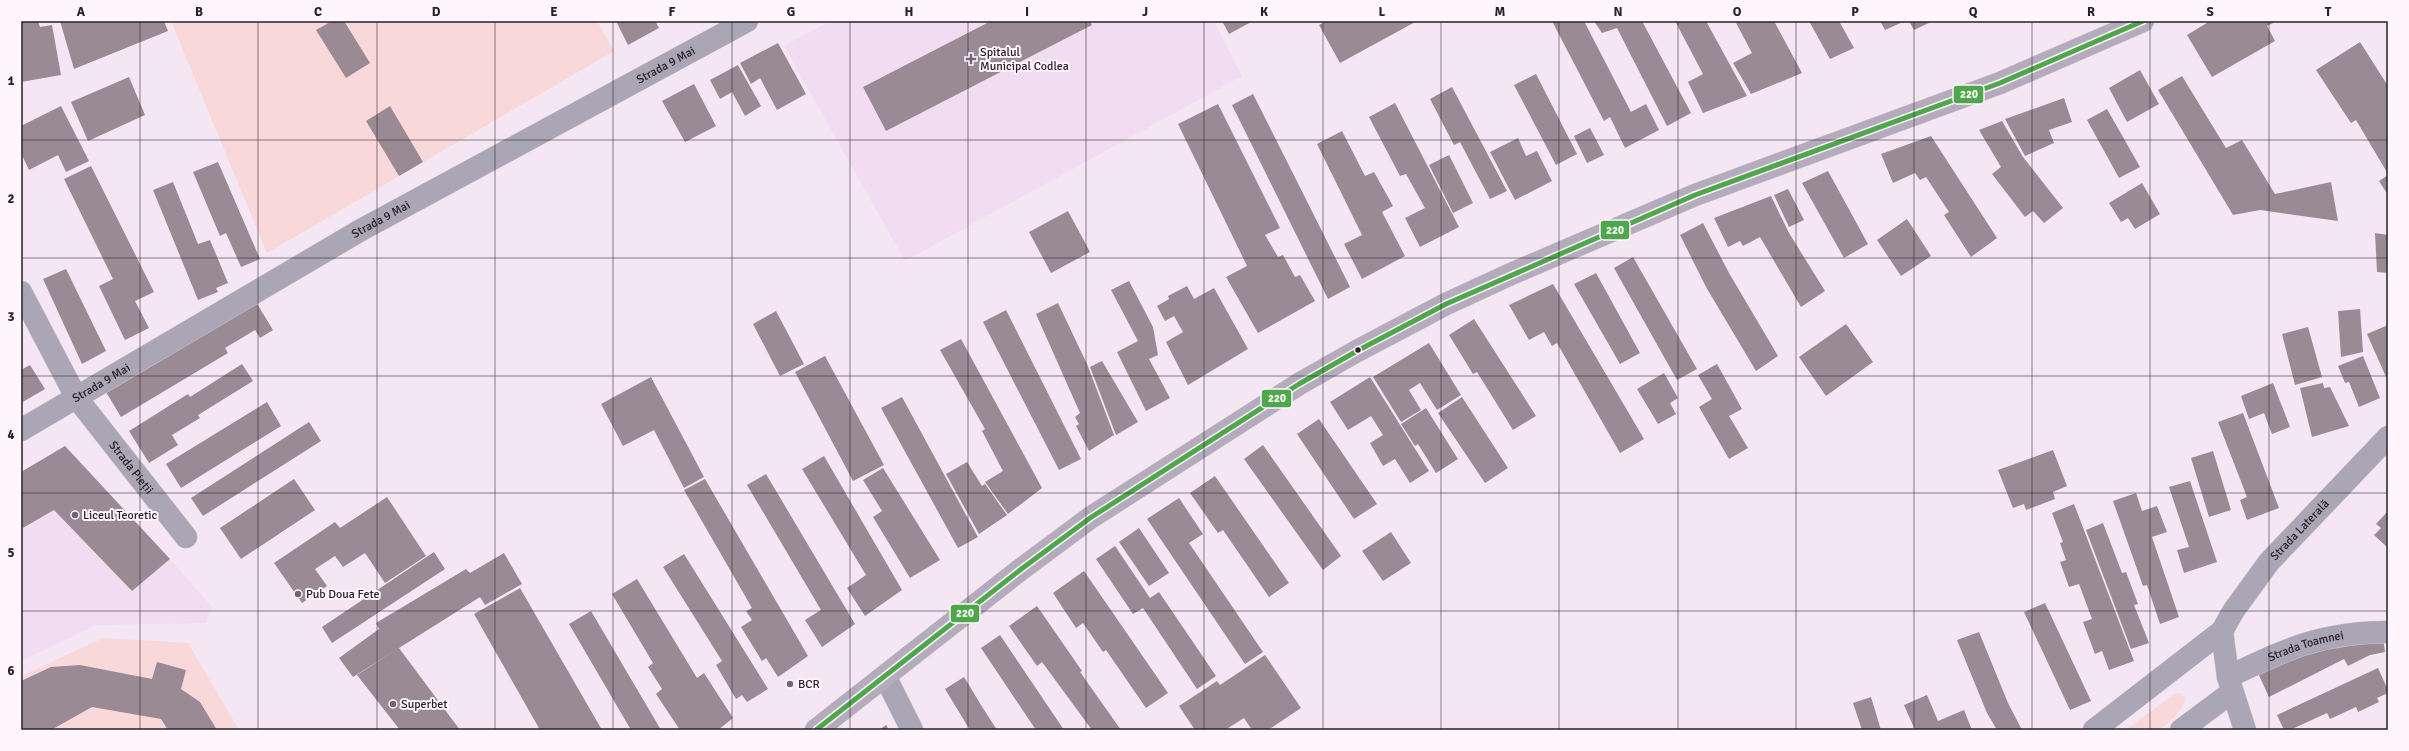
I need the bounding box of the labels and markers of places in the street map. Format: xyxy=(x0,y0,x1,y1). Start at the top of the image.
place label: Spitalul Municipal Codlea xyxy=(980,45,1069,74)
marker: Spitalul Municipal Codlea xyxy=(965,53,977,65)
unlabelled marker xyxy=(1353,345,1363,355)
place label: Liceul Teoretic xyxy=(83,508,158,523)
marker: Liceul Teoretic xyxy=(70,510,80,520)
place label: Pub Doua Fete xyxy=(306,587,380,602)
marker: Pub Doua Fete xyxy=(293,589,303,599)
place label: BCR xyxy=(798,677,820,692)
marker: BCR xyxy=(785,679,795,689)
place label: Superbet xyxy=(401,697,448,712)
marker: Superbet xyxy=(388,699,398,709)

